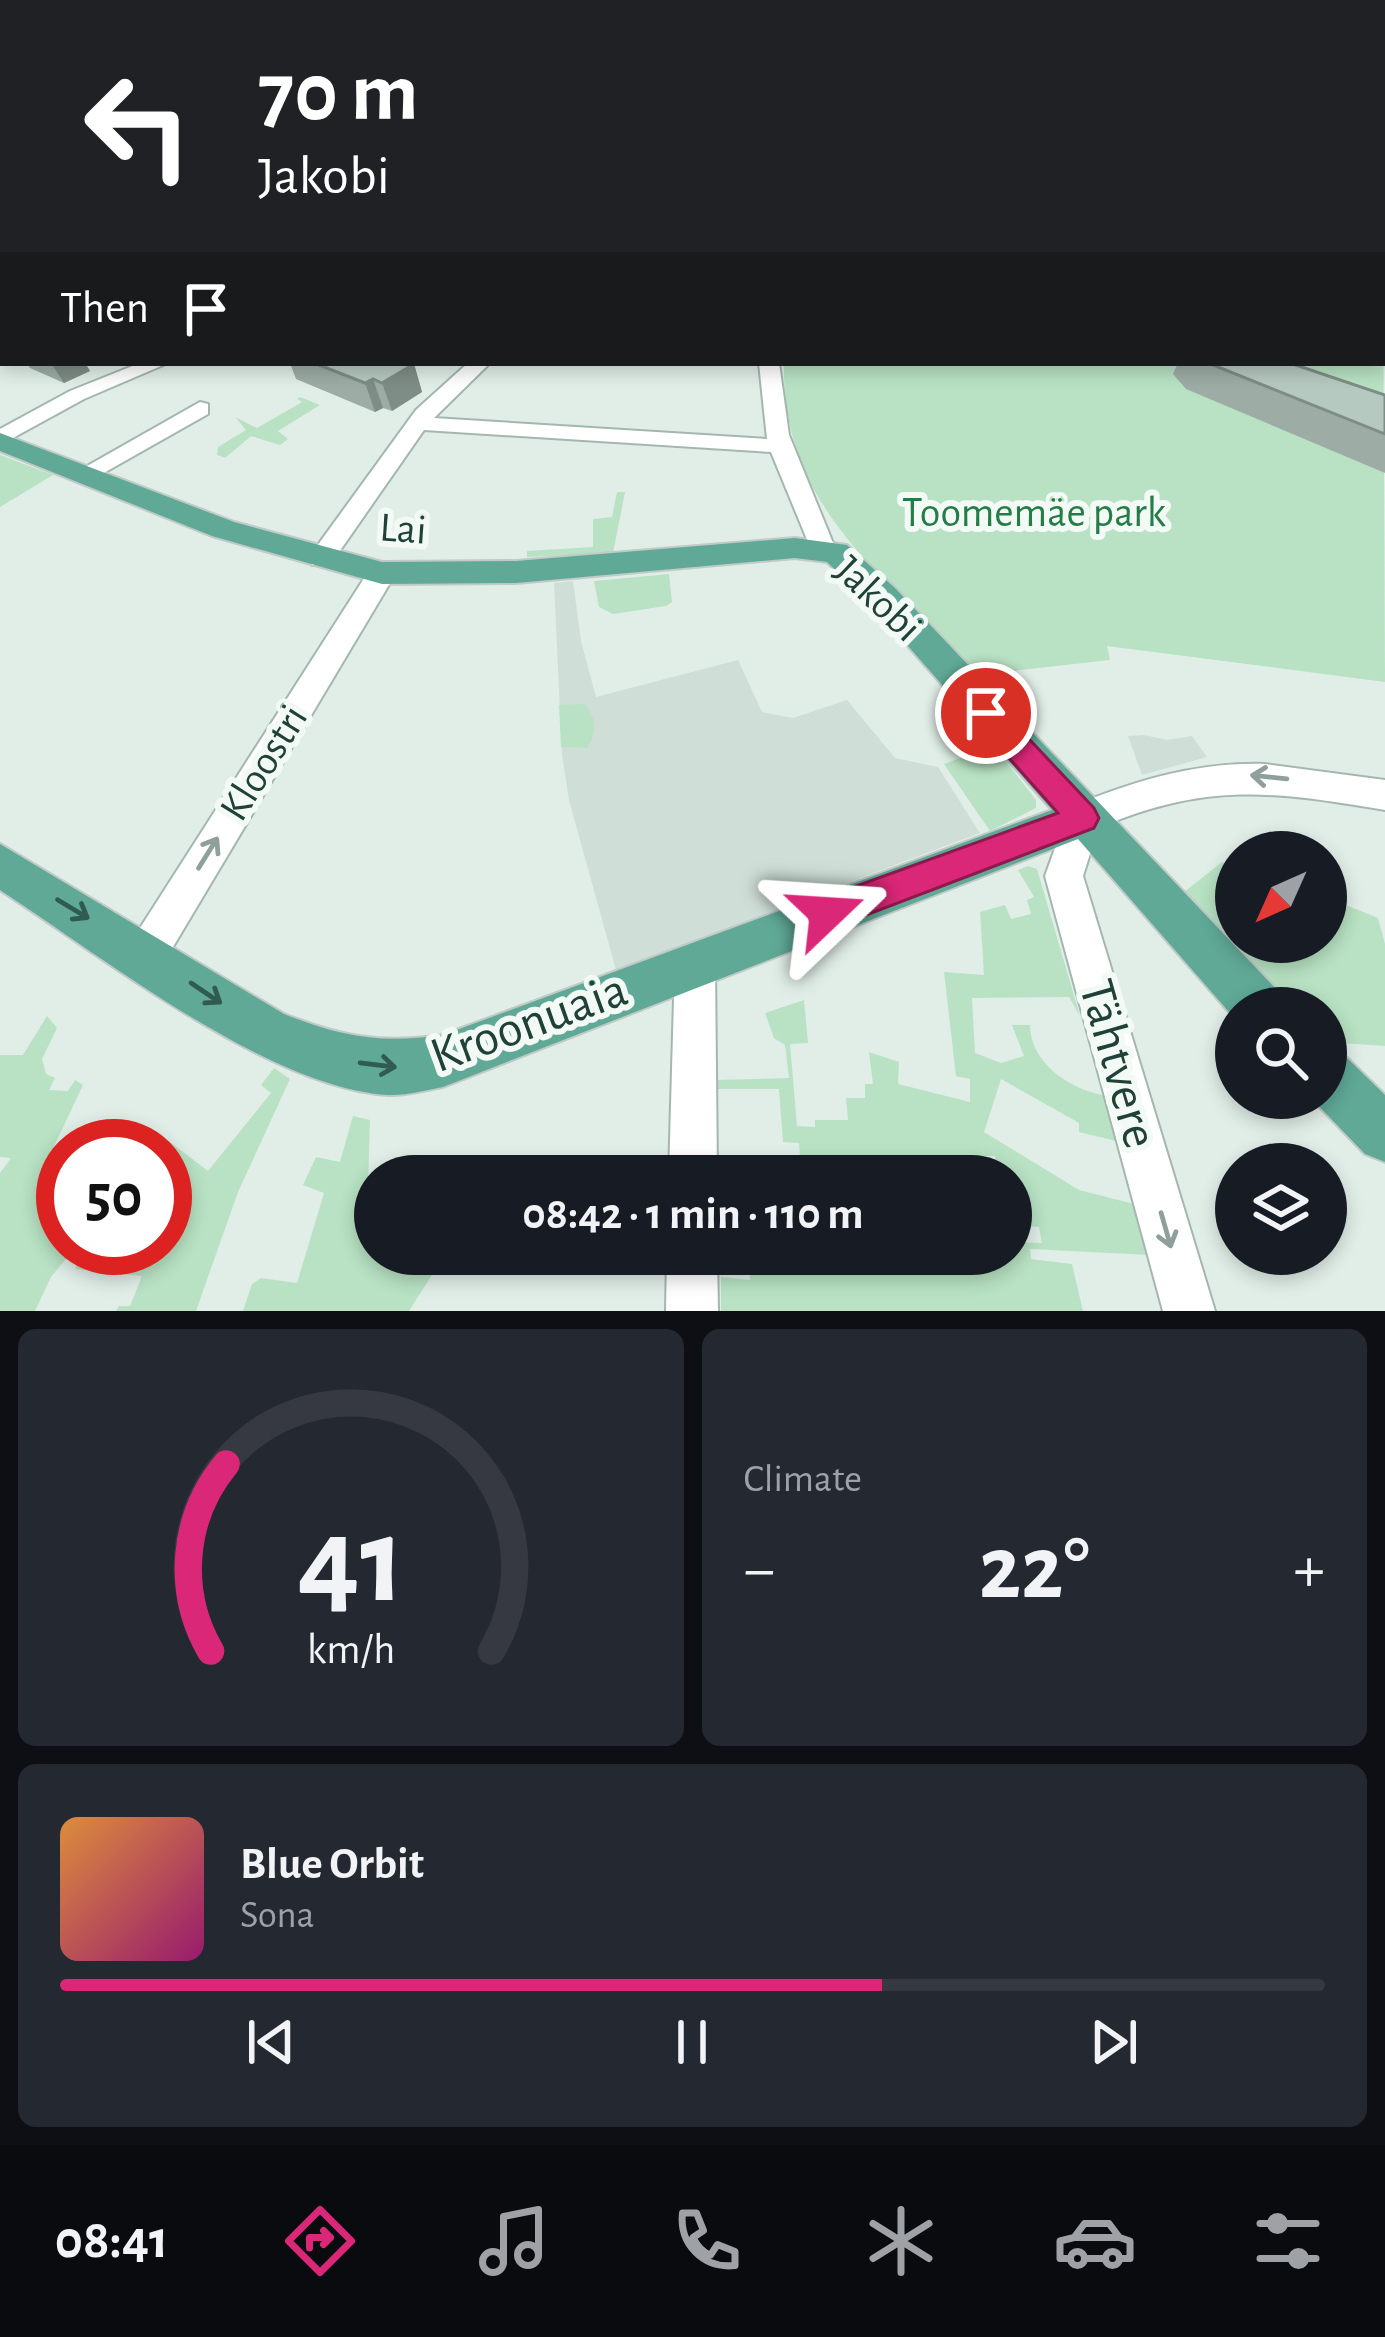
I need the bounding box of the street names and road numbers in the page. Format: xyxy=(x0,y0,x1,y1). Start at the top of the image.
street label: Lai xyxy=(378,506,428,552)
street label: Jakobi xyxy=(827,548,929,650)
street label: Kloostri xyxy=(212,698,316,828)
street label: Kroonuaia xyxy=(424,964,634,1082)
street label: Tähtvere xyxy=(1070,974,1166,1154)

